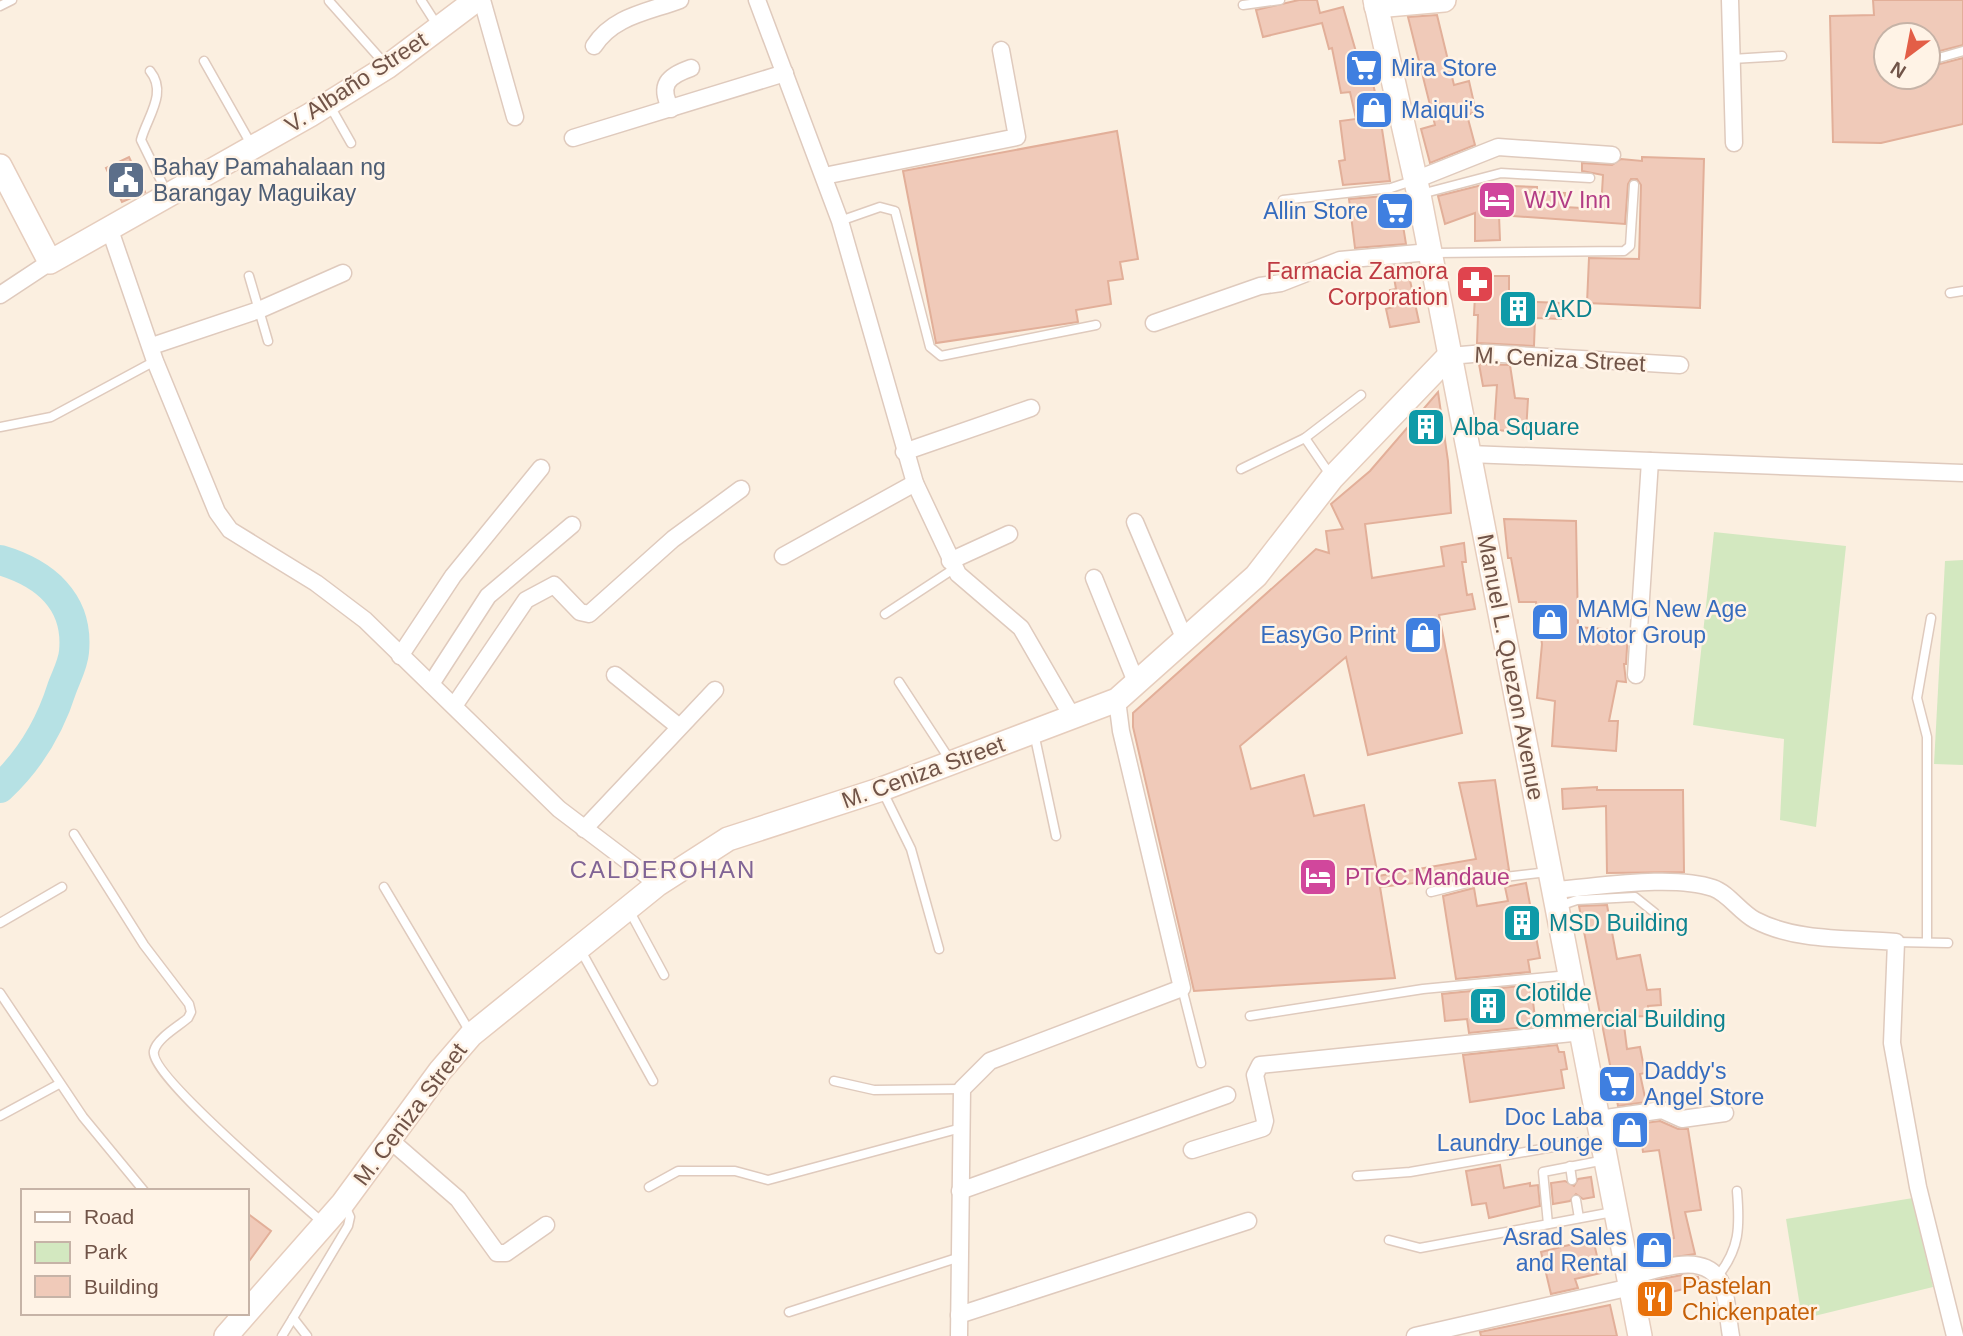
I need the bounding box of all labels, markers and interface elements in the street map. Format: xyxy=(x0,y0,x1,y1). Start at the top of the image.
north arrow xyxy=(1872,21,1942,91)
street label: V. Albaño Street xyxy=(280,26,432,138)
supermarket icon: Mira Store xyxy=(1343,47,1385,89)
place label: Mira Store xyxy=(1391,55,1497,81)
text: N xyxy=(1887,57,1910,83)
shop icon: Maiqui's xyxy=(1353,89,1395,131)
place label: Maiqui's xyxy=(1401,97,1485,123)
place label: Bahay Pamahalaan ng Barangay Maguikay xyxy=(153,154,386,206)
public building icon: Bahay Pamahalaan ng Barangay Maguikay xyxy=(105,159,147,201)
hotel icon: WJV Inn xyxy=(1476,179,1518,221)
place label: WJV Inn xyxy=(1524,187,1611,213)
supermarket icon: Allin Store xyxy=(1374,190,1416,232)
place label: Allin Store xyxy=(1263,198,1368,224)
place label: Farmacia Zamora Corporation xyxy=(1267,258,1448,310)
pharmacy icon: Farmacia Zamora Corporation xyxy=(1454,263,1496,305)
building icon: AKD xyxy=(1497,288,1539,330)
place label: AKD xyxy=(1545,296,1592,322)
street label: M. Ceniza Street xyxy=(1474,342,1647,376)
building icon: Alba Square xyxy=(1405,406,1447,448)
place label: Alba Square xyxy=(1453,414,1580,440)
street label: Manuel L. Quezon Avenue xyxy=(1472,532,1550,802)
place label: MAMG New Age Motor Group xyxy=(1577,596,1747,648)
shop icon: MAMG New Age Motor Group xyxy=(1529,601,1571,643)
shop icon: EasyGo Print xyxy=(1402,614,1444,656)
place label: EasyGo Print xyxy=(1261,622,1397,648)
street label: M. Ceniza Street xyxy=(838,730,1008,814)
district label: CALDEROHAN xyxy=(570,856,756,883)
hotel icon: PTCC Mandaue xyxy=(1297,856,1339,898)
place label: PTCC Mandaue xyxy=(1345,864,1510,890)
building icon: MSD Building xyxy=(1501,902,1543,944)
place label: MSD Building xyxy=(1549,910,1688,936)
place label: Clotilde Commercial Building xyxy=(1515,980,1726,1032)
building icon: Clotilde Commercial Building xyxy=(1467,985,1509,1027)
street label: M. Ceniza Street xyxy=(348,1037,472,1190)
place label: Daddy's Angel Store xyxy=(1644,1058,1764,1110)
supermarket icon: Daddy's Angel Store xyxy=(1596,1063,1638,1105)
place label: Doc Laba Laundry Lounge xyxy=(1437,1104,1603,1156)
shop icon: Doc Laba Laundry Lounge xyxy=(1609,1109,1651,1151)
legend xyxy=(21,1189,248,1315)
text: Road xyxy=(84,1205,134,1228)
place label: Asrad Sales and Rental xyxy=(1503,1224,1627,1276)
shop icon: Asrad Sales and Rental xyxy=(1633,1229,1675,1271)
text: Park xyxy=(84,1240,128,1263)
place label: Pastelan Chickenpater xyxy=(1682,1273,1818,1325)
text: Building xyxy=(84,1275,159,1298)
restaurant icon: Pastelan Chickenpater xyxy=(1634,1278,1676,1320)

